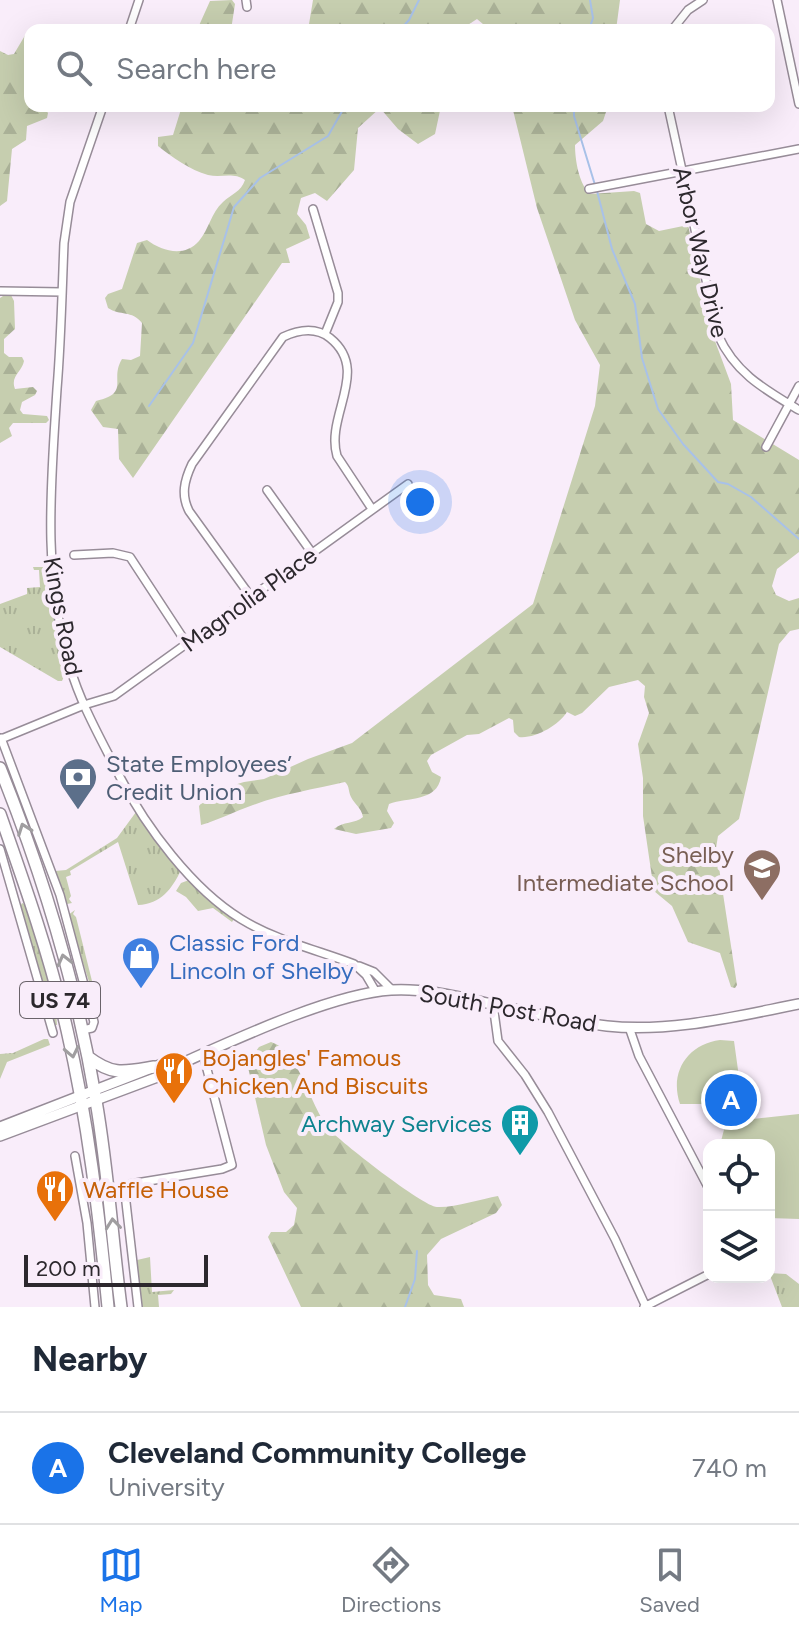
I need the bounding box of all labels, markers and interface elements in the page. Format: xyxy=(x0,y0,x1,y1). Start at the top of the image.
search box xyxy=(24,24,775,112)
icon: search xyxy=(52,46,96,90)
text: Search here xyxy=(116,50,276,87)
street label: Arbor Way Drive xyxy=(667,164,735,340)
your location xyxy=(400,482,440,522)
street label: Magnolia Place xyxy=(176,540,322,658)
street label: Kings Road xyxy=(37,554,89,678)
place label: State Employees’ Credit Union xyxy=(106,749,292,806)
bank icon: State Employees’ Credit Union xyxy=(57,756,99,811)
one-way arrow xyxy=(17,823,33,837)
place label: Shelby Intermediate School xyxy=(516,840,734,897)
school or university icon: Shelby Intermediate School xyxy=(741,847,783,902)
place label: Classic Ford Lincoln of Shelby xyxy=(169,928,354,985)
shop icon: Classic Ford Lincoln of Shelby xyxy=(120,935,162,990)
one-way arrow xyxy=(57,953,74,967)
street label: South Post Road xyxy=(417,978,599,1038)
road number: US 74 xyxy=(20,982,100,1018)
place label: Bojangles' Famous Chicken And Biscuits xyxy=(202,1043,428,1100)
one-way arrow xyxy=(63,1045,80,1058)
restaurant icon: Bojangles' Famous Chicken And Biscuits xyxy=(153,1050,195,1105)
pin: A xyxy=(705,1070,757,1130)
building icon: Archway Services xyxy=(499,1102,541,1157)
place label: Archway Services xyxy=(301,1109,492,1138)
map controls xyxy=(703,1139,775,1283)
button: locate xyxy=(703,1139,775,1211)
restaurant icon: Waffle House xyxy=(34,1168,76,1223)
place label: Waffle House xyxy=(83,1175,229,1204)
button: layers xyxy=(703,1211,775,1283)
one-way arrow xyxy=(104,1217,121,1230)
scale bar xyxy=(24,1251,208,1287)
text: 200 m xyxy=(36,1255,101,1282)
text: Nearby xyxy=(32,1339,147,1380)
text: Cleveland Community College xyxy=(108,1434,526,1471)
text: A xyxy=(49,1452,67,1484)
text: 740 m xyxy=(692,1452,767,1484)
text: University xyxy=(108,1471,225,1503)
tab: Map xyxy=(99,1543,143,1618)
tab: Directions xyxy=(341,1543,441,1618)
tab: Saved xyxy=(639,1543,700,1618)

